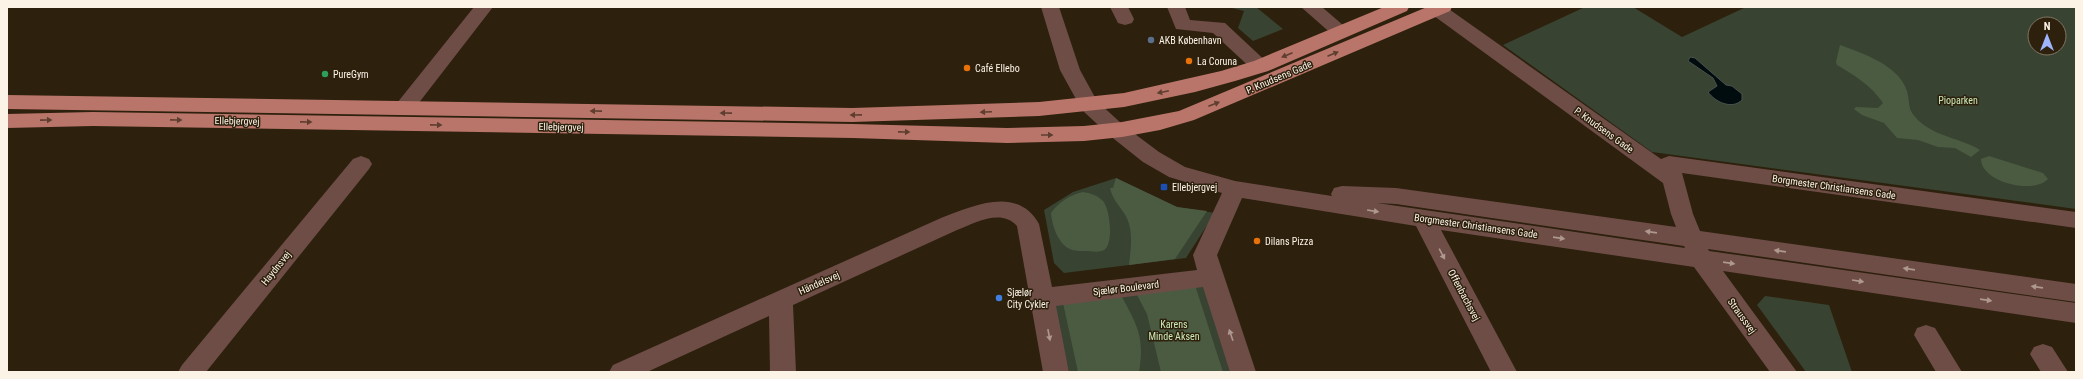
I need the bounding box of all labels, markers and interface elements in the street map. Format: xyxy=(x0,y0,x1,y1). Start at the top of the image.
north arrow xyxy=(2027,16,2067,56)
text: N xyxy=(2044,20,2051,33)
marker: AKB København xyxy=(1146,35,1156,45)
place label: AKB København xyxy=(1159,35,1222,46)
one-way arrow xyxy=(1328,50,1340,56)
one-way arrow xyxy=(1281,52,1293,58)
marker: La Coruna xyxy=(1184,56,1194,66)
place label: La Coruna xyxy=(1197,56,1237,67)
street label: P. Knudsens Gade xyxy=(1245,58,1314,96)
marker: Café Ellebo xyxy=(962,63,972,73)
place label: Café Ellebo xyxy=(975,63,1020,74)
marker: PureGym xyxy=(320,69,330,79)
place label: PureGym xyxy=(333,69,369,80)
one-way arrow xyxy=(1157,90,1170,96)
park label: Pioparken xyxy=(1938,95,1978,106)
one-way arrow xyxy=(1208,101,1220,107)
street label: P. Knudsens Gade xyxy=(1572,105,1636,155)
one-way arrow xyxy=(589,108,602,114)
one-way arrow xyxy=(980,108,992,115)
one-way arrow xyxy=(719,110,732,116)
one-way arrow xyxy=(849,112,862,118)
street label: Ellebjergvej xyxy=(214,115,260,127)
one-way arrow xyxy=(40,117,53,123)
one-way arrow xyxy=(170,117,183,123)
one-way arrow xyxy=(300,119,312,126)
street label: Ellebjergvej xyxy=(538,121,584,133)
one-way arrow xyxy=(430,122,443,128)
one-way arrow xyxy=(898,129,911,135)
one-way arrow xyxy=(1041,132,1054,138)
street label: Borgmester Christiansens Gade xyxy=(1771,173,1897,201)
marker: Ellebjergvej xyxy=(1159,182,1169,192)
place label: Ellebjergvej xyxy=(1172,182,1217,193)
one-way arrow xyxy=(1367,208,1379,214)
street label: Borgmester Christiansens Gade xyxy=(1413,212,1539,240)
one-way arrow xyxy=(1645,229,1657,235)
one-way arrow xyxy=(1553,235,1565,241)
marker: Dilans Pizza xyxy=(1252,236,1262,246)
place label: Dilans Pizza xyxy=(1265,236,1313,247)
one-way arrow xyxy=(1439,248,1445,259)
one-way arrow xyxy=(1774,248,1786,254)
street label: Haydnsvej xyxy=(259,249,293,287)
one-way arrow xyxy=(1723,260,1735,266)
one-way arrow xyxy=(1903,266,1915,272)
street label: Offenbachsvej xyxy=(1446,267,1482,323)
street label: Händelsvej xyxy=(797,269,841,297)
street label: Sjælør Boulevard xyxy=(1092,278,1160,298)
one-way arrow xyxy=(1851,278,1864,284)
one-way arrow xyxy=(2031,284,2043,290)
place label: Sjælør City Cykler xyxy=(1007,287,1049,310)
marker: Sjælør City Cykler xyxy=(994,293,1004,303)
street label: Straussvej xyxy=(1726,296,1758,336)
one-way arrow xyxy=(1980,297,1992,303)
park label: Karens Minde Aksen xyxy=(1148,319,1200,342)
one-way arrow xyxy=(1046,329,1052,341)
one-way arrow xyxy=(1227,329,1233,341)

